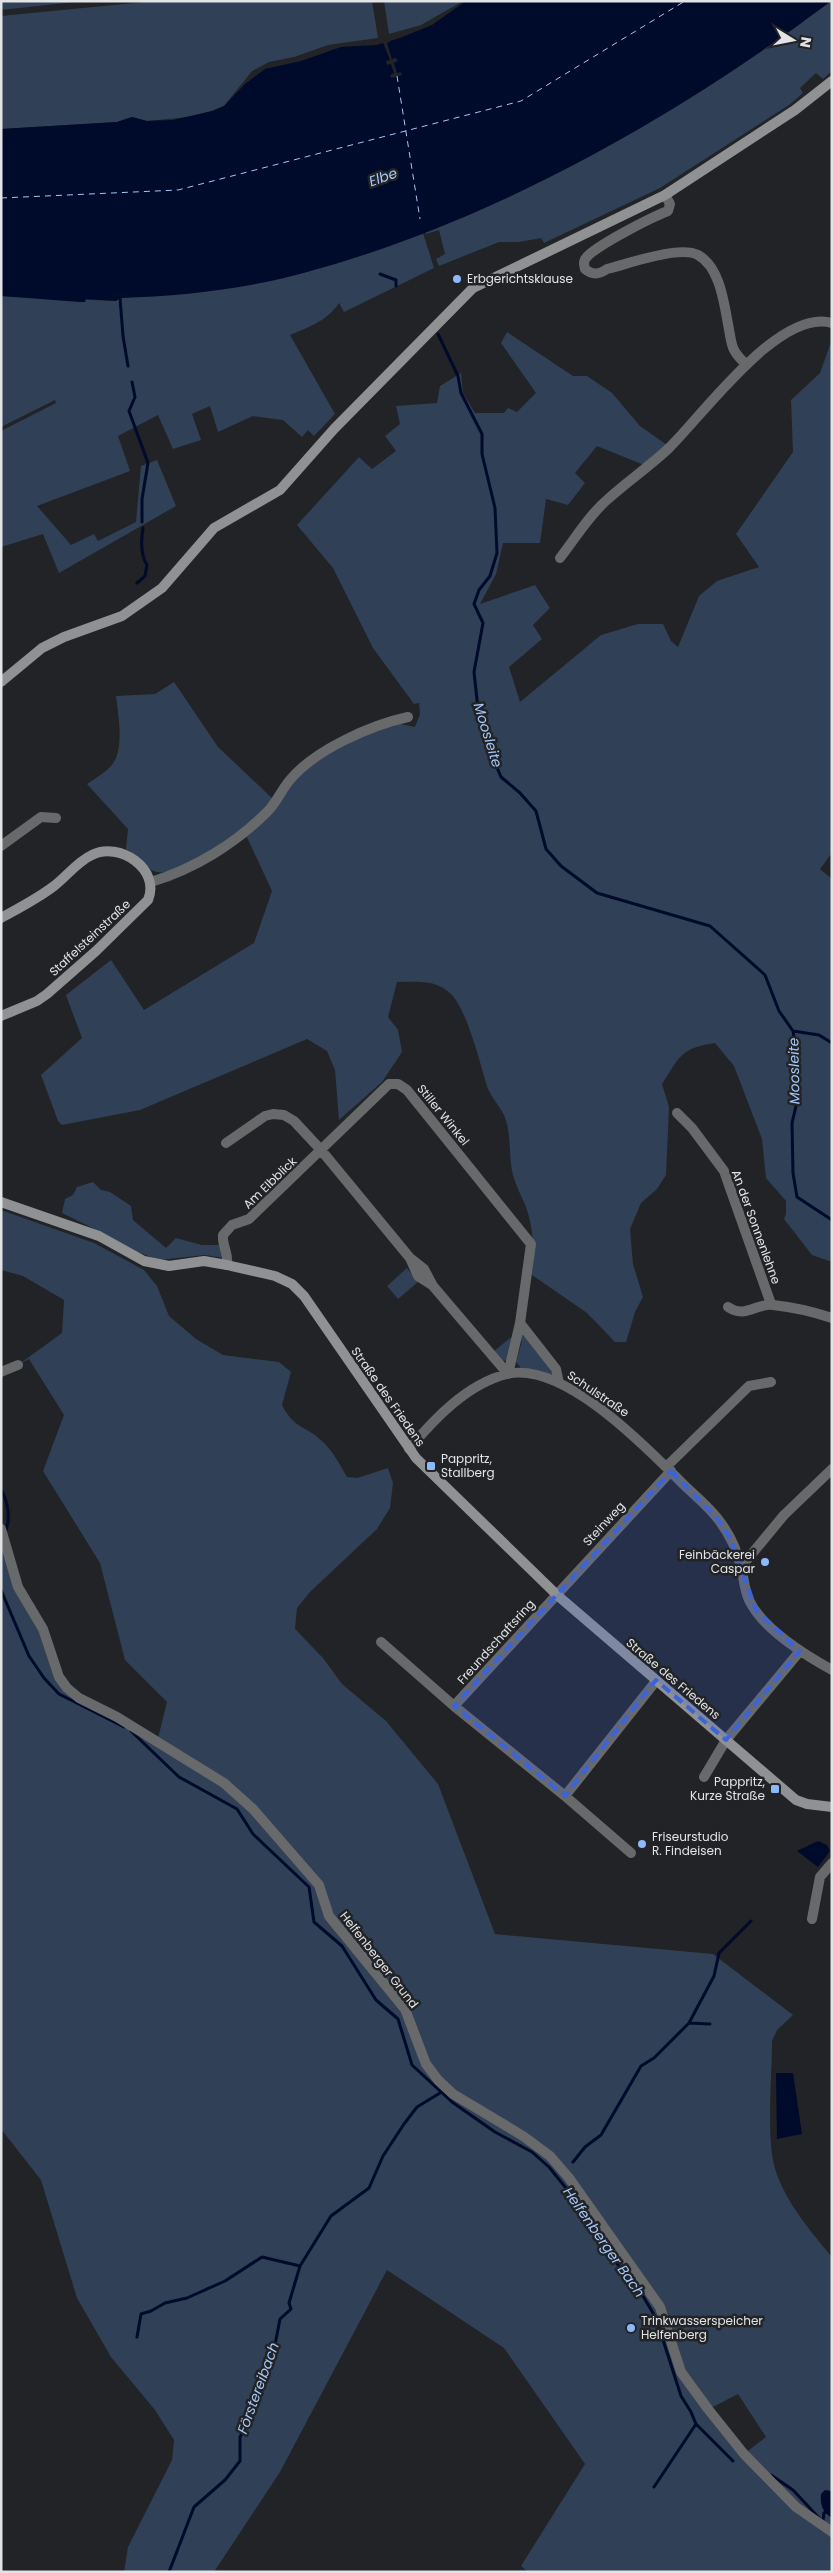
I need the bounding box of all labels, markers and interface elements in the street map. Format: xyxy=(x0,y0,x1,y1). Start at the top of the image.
north arrow xyxy=(768,15,818,65)
text: N xyxy=(795,35,817,49)
water label: Elbe xyxy=(366,163,400,191)
place label: Erbgerichtsklause xyxy=(467,270,573,287)
marker: Erbgerichtsklause xyxy=(451,273,463,285)
water label: Moosleite xyxy=(469,700,507,770)
street label: Staffelsteinstraße xyxy=(45,895,134,980)
water label: Moosleite xyxy=(783,1037,805,1104)
street label: Stiller Winkel xyxy=(413,1080,473,1149)
street label: Am Elbblick xyxy=(239,1152,301,1212)
street label: An der Sonnenlehne xyxy=(728,1167,785,1286)
street label: Straße des Friedens xyxy=(348,1343,429,1450)
street label: Schulstraße xyxy=(564,1367,633,1421)
place label: Pappritz, Stallberg xyxy=(441,1450,495,1481)
marker: Pappritz, Stallberg xyxy=(425,1460,437,1472)
street label: Steinweg xyxy=(579,1498,629,1550)
place label: Feinbäckerei Caspar xyxy=(679,1546,756,1577)
marker: Feinbäckerei Caspar xyxy=(759,1556,771,1568)
street label: Freundschaftsring xyxy=(453,1596,538,1688)
street label: Straße des Friedens xyxy=(623,1634,724,1723)
place label: Pappritz, Kurze Straße xyxy=(690,1773,766,1804)
marker: Pappritz, Kurze Straße xyxy=(769,1783,781,1795)
place label: Friseurstudio R. Findeisen xyxy=(652,1828,729,1859)
marker: Friseurstudio R. Findeisen xyxy=(636,1838,648,1850)
street label: Helfenberger Grund xyxy=(336,1908,423,2012)
water label: Helfenberger Bach xyxy=(558,2183,650,2301)
place label: Trinkwasserspeicher Helfenberg xyxy=(641,2312,763,2343)
marker: Trinkwasserspeicher Helfenberg xyxy=(625,2322,637,2334)
water label: Förstereibach xyxy=(232,2339,284,2437)

